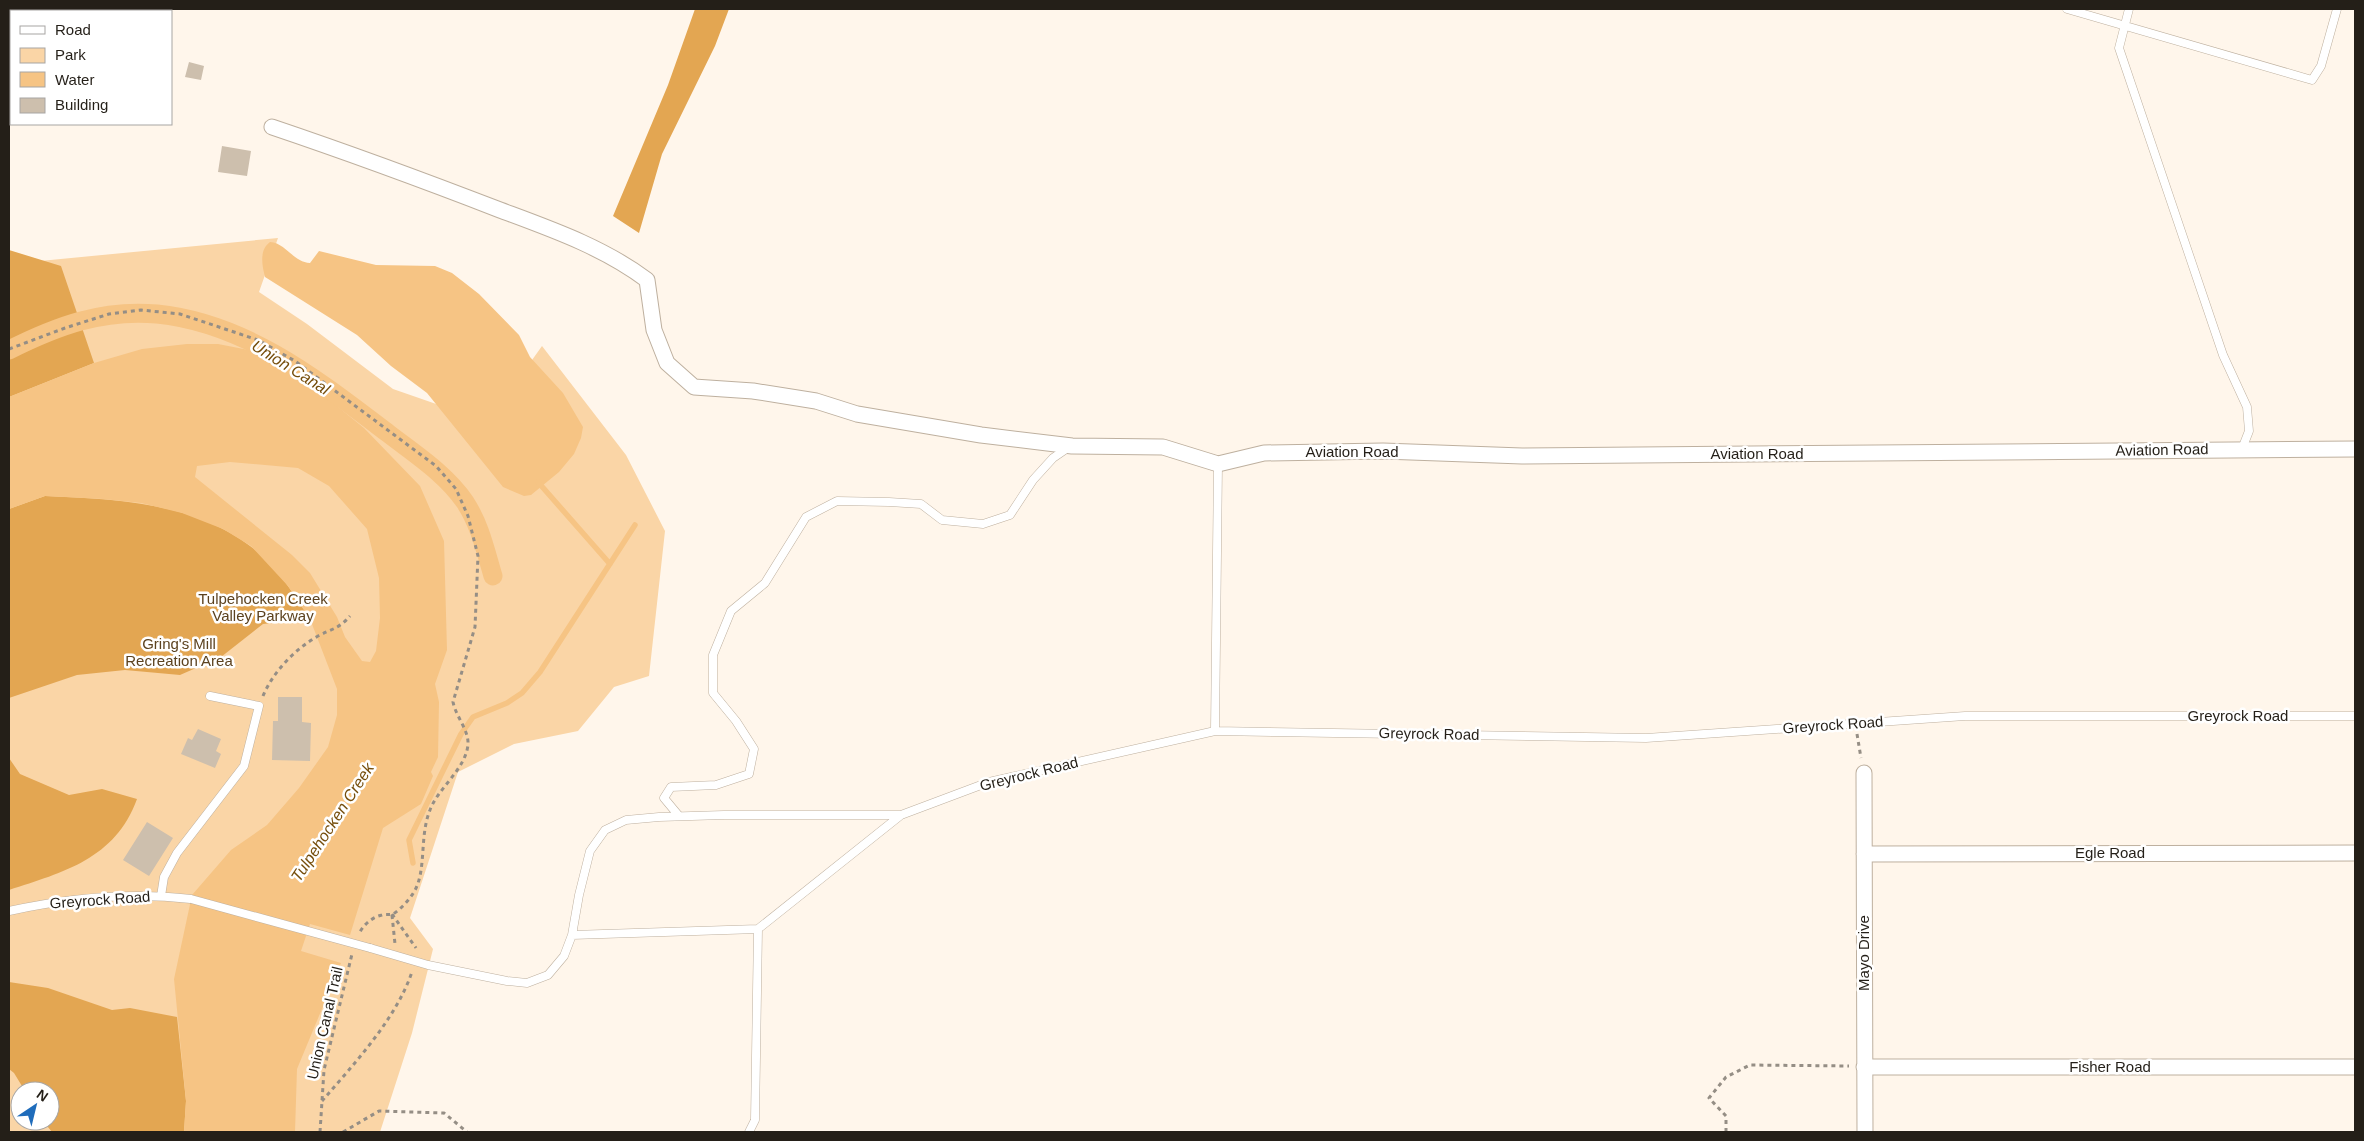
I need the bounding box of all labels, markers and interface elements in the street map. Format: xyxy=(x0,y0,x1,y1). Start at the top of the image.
legend xyxy=(10,10,172,125)
text: Road xyxy=(55,21,91,38)
text: Park xyxy=(55,46,86,63)
text: Water xyxy=(55,71,94,88)
text: Building xyxy=(55,96,108,113)
water label: Union Canal xyxy=(249,337,333,398)
street label: Aviation Road xyxy=(2115,440,2209,459)
street label: Aviation Road xyxy=(1305,443,1399,460)
street label: Aviation Road xyxy=(1710,445,1804,462)
park label: Tulpehocken Creek Valley Parkway xyxy=(198,590,328,624)
park label: Gring's Mill Recreation Area xyxy=(125,635,233,669)
street label: Greyrock Road xyxy=(2188,707,2288,724)
street label: Greyrock Road xyxy=(1782,713,1884,736)
street label: Greyrock Road xyxy=(1378,724,1480,743)
street label: Greyrock Road xyxy=(978,753,1080,794)
water label: Tulpehocken Creek xyxy=(288,759,378,885)
street label: Egle Road xyxy=(2075,844,2145,861)
street label: Greyrock Road xyxy=(49,888,151,911)
street label: Mayo Drive xyxy=(1855,915,1872,991)
street label: Union Canal Trail xyxy=(303,965,346,1081)
street label: Fisher Road xyxy=(2069,1058,2151,1075)
north arrow xyxy=(10,1081,60,1131)
text: N xyxy=(34,1086,51,1105)

